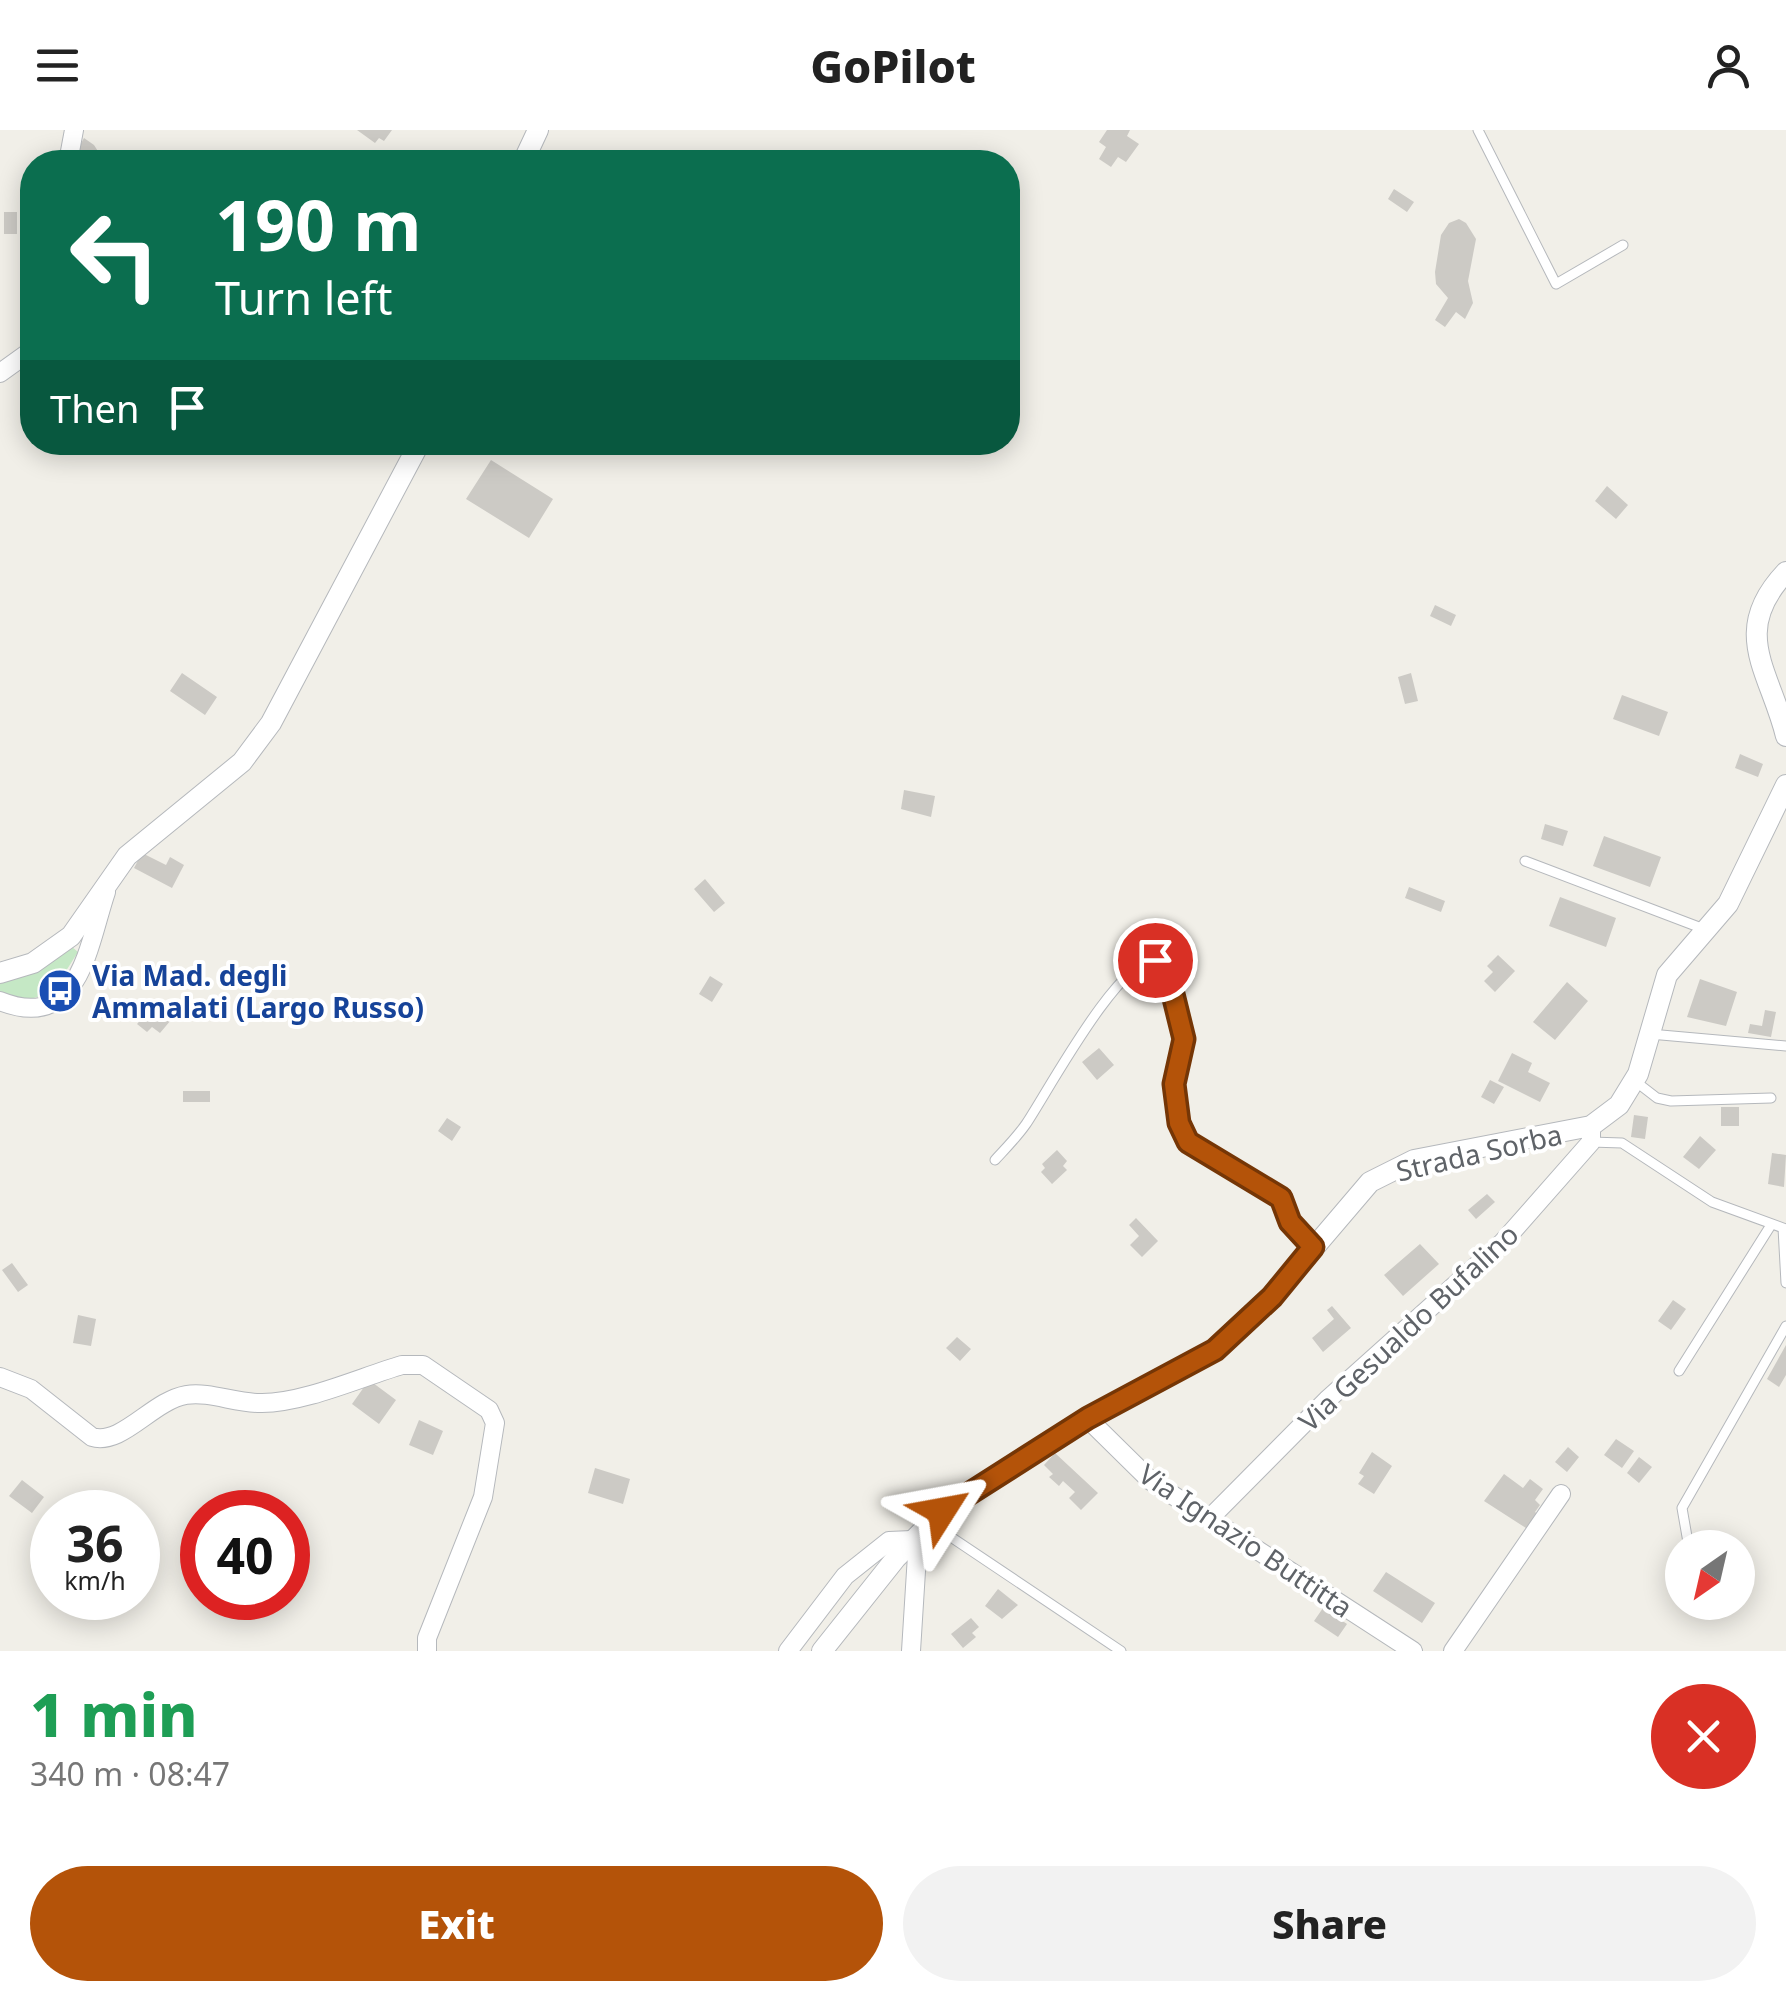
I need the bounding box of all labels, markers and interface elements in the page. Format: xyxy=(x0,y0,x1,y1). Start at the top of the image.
text: GoPilot xyxy=(810,35,976,96)
icon: menu xyxy=(30,38,85,93)
icon: person xyxy=(1701,38,1756,93)
text: 190 m xyxy=(215,176,422,272)
icon: left xyxy=(50,190,180,320)
text: Turn left xyxy=(215,267,392,328)
icon: arrive xyxy=(160,380,215,435)
text: Then xyxy=(50,382,140,434)
pin xyxy=(1113,918,1198,1003)
icon: arrive xyxy=(1128,933,1183,988)
place label: Via Mad. degli Ammalati (Largo Russo) xyxy=(92,956,424,1026)
bus stop icon: Via Mad. degli Ammalati (Largo Russo) xyxy=(37,968,83,1014)
street label: Strada Sorba xyxy=(1392,1114,1566,1190)
street label: Via Gesualdo Bufalino xyxy=(1290,1215,1526,1439)
street label: Via Ignazio Buttitta xyxy=(1132,1454,1360,1626)
position arrow xyxy=(890,1459,994,1563)
speed limit sign: 40 xyxy=(180,1490,310,1620)
text: 36 xyxy=(66,1509,124,1577)
north arrow xyxy=(1665,1530,1755,1620)
map controls xyxy=(1665,1530,1755,1620)
text: km/h xyxy=(64,1563,126,1597)
text: 1 min xyxy=(30,1673,198,1755)
button: close xyxy=(1651,1684,1756,1789)
text: 340 m · 08:47 xyxy=(30,1752,230,1795)
button: Exit xyxy=(30,1866,883,1981)
button: Share xyxy=(903,1866,1756,1981)

